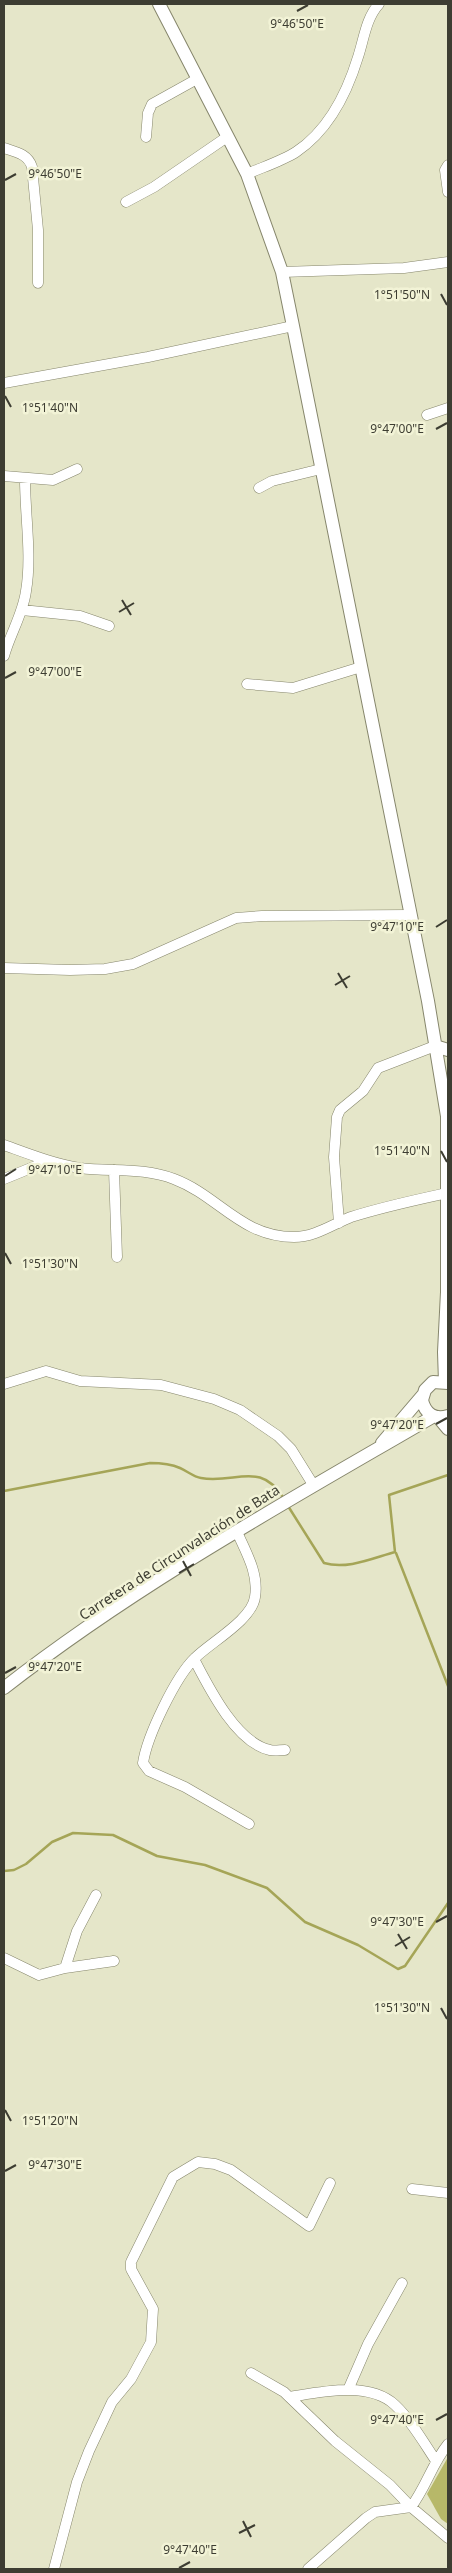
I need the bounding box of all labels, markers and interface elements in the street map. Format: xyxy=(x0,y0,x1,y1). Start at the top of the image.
text: 9°46'50"E xyxy=(270,15,324,32)
text: 9°46'50"E xyxy=(28,165,82,182)
text: 1°51'50"N xyxy=(374,286,430,303)
text: 1°51'40"N xyxy=(22,399,78,416)
text: 9°47'00"E xyxy=(370,420,424,437)
text: 9°47'00"E xyxy=(28,663,82,680)
text: 9°47'10"E xyxy=(370,918,424,935)
text: 1°51'40"N xyxy=(374,1142,430,1159)
text: 9°47'10"E xyxy=(28,1161,82,1178)
text: 1°51'30"N xyxy=(22,1255,78,1272)
text: 9°47'20"E xyxy=(370,1416,424,1433)
street label: Carretera de Circunvalación de Bata xyxy=(75,1480,283,1624)
text: 9°47'20"E xyxy=(28,1658,82,1675)
text: 9°47'30"E xyxy=(370,1913,424,1930)
text: 1°51'30"N xyxy=(374,1999,430,2016)
text: 1°51'20"N xyxy=(22,2112,78,2129)
text: 9°47'30"E xyxy=(28,2156,82,2173)
text: 9°47'40"E xyxy=(370,2411,424,2428)
text: 9°47'40"E xyxy=(163,2541,217,2558)

